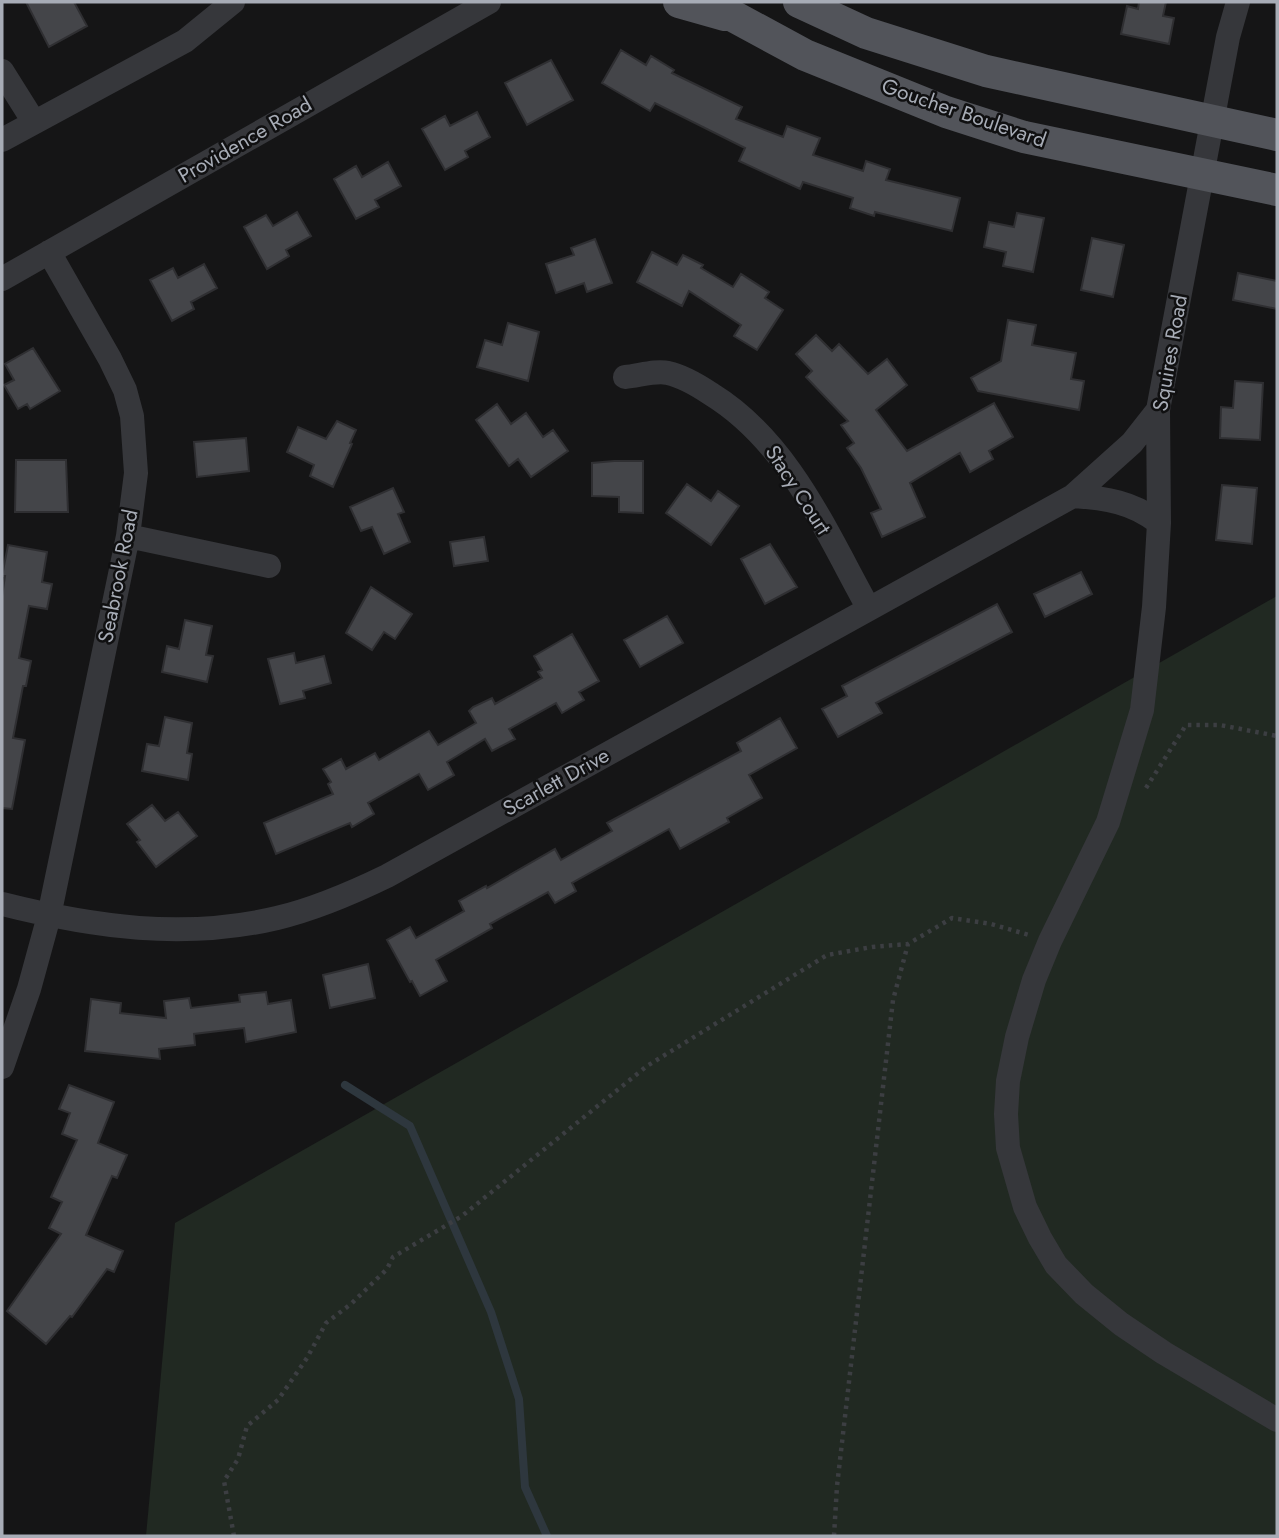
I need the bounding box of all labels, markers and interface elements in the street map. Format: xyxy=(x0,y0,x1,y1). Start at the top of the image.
street label: Goucher Boulevard xyxy=(878,71,1050,155)
street label: Providence Road xyxy=(173,89,317,191)
street label: Squires Road xyxy=(1145,292,1195,414)
street label: Stacy Court xyxy=(758,439,838,541)
street label: Seabrook Road xyxy=(90,507,146,645)
street label: Scarlett Drive xyxy=(497,740,615,824)

